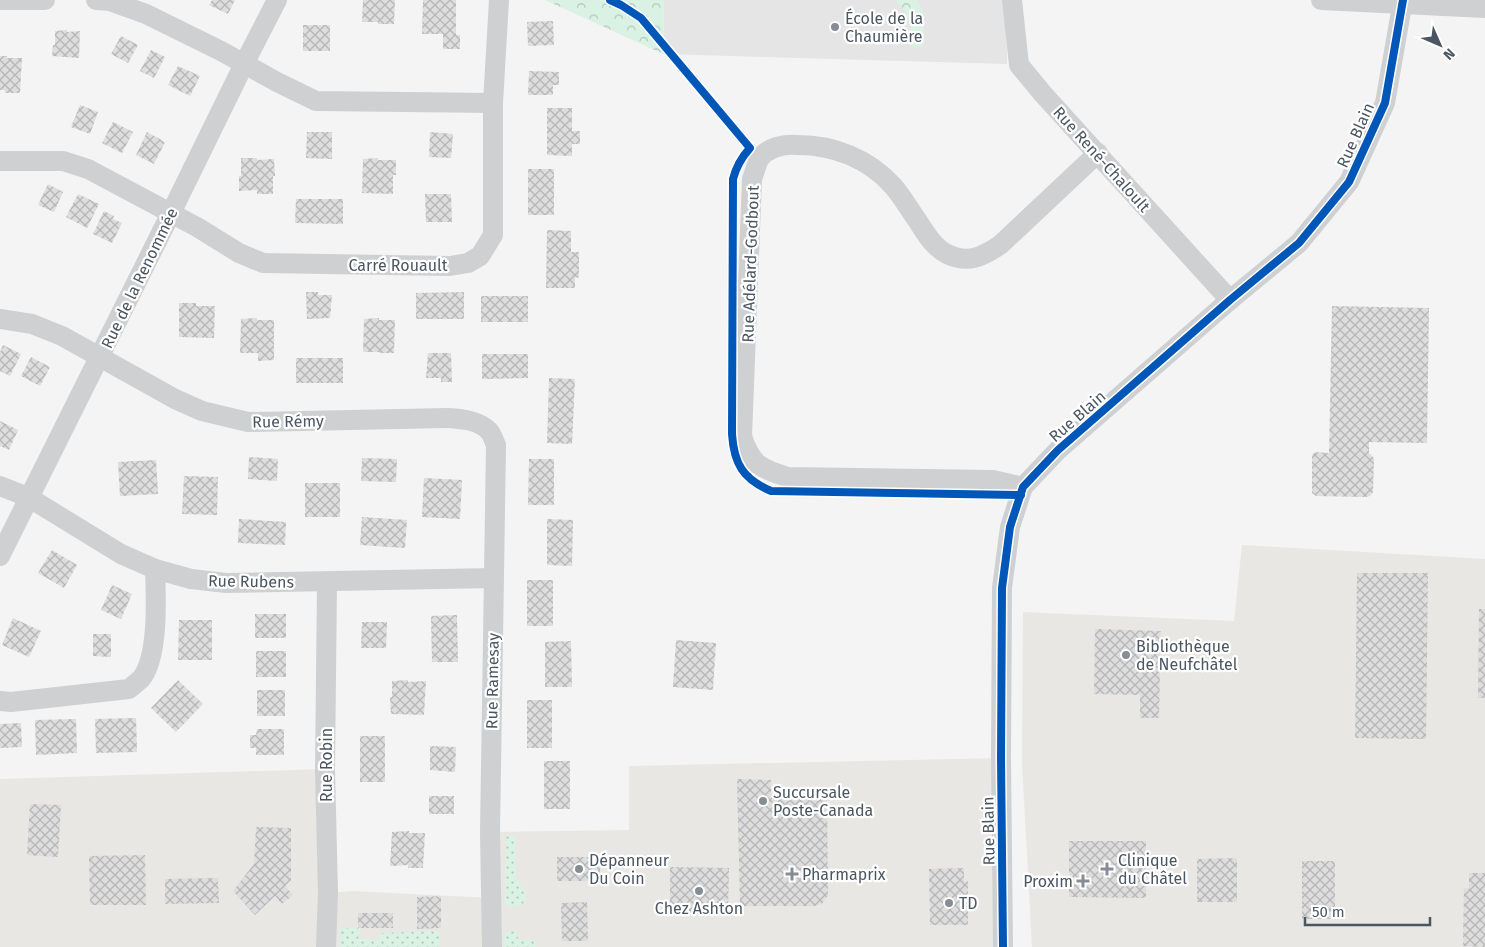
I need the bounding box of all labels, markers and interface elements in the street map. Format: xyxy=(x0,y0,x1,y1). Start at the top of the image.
place label: École de la Chaumière xyxy=(845,8,923,46)
north arrow xyxy=(1415,20,1465,70)
marker: École de la Chaumière xyxy=(829,21,841,33)
text: N xyxy=(1440,45,1458,63)
street label: Rue Blain xyxy=(1333,100,1378,171)
street label: Rue René-Chaloult xyxy=(1049,103,1154,216)
street label: Rue Adélard-Godbout xyxy=(738,185,763,343)
street label: Rue de la Renommée xyxy=(97,205,182,351)
street label: Carré Rouault xyxy=(349,256,448,275)
street label: Rue Blain xyxy=(1045,387,1110,446)
street label: Rue Rémy xyxy=(252,411,324,432)
street label: Rue Rubens xyxy=(208,571,294,592)
street label: Rue Ramesay xyxy=(482,633,503,729)
place label: Bibliothèque de Neufchâtel xyxy=(1136,637,1238,674)
marker: Bibliothèque de Neufchâtel xyxy=(1120,649,1132,661)
street label: Rue Robin xyxy=(317,728,336,802)
place label: Succursale Poste-Canada xyxy=(773,783,873,820)
marker: Succursale Poste-Canada xyxy=(757,795,769,807)
street label: Rue Blain xyxy=(978,796,999,866)
place label: Dépanneur Du Coin xyxy=(589,851,670,888)
place label: Clinique du Châtel xyxy=(1118,851,1187,888)
marker: Clinique du Châtel xyxy=(1100,862,1114,876)
marker: Dépanneur Du Coin xyxy=(573,863,585,875)
place label: Pharmaprix xyxy=(802,865,886,884)
marker: Pharmaprix xyxy=(786,868,798,880)
place label: Proxim xyxy=(1023,872,1073,891)
marker: Proxim xyxy=(1077,875,1089,887)
marker: Chez Ashton xyxy=(693,885,705,897)
place label: TD xyxy=(959,894,978,913)
scale bar xyxy=(1305,894,1430,926)
marker: TD xyxy=(943,897,955,909)
place label: Chez Ashton xyxy=(655,899,743,918)
text: 50 m xyxy=(1312,903,1345,921)

